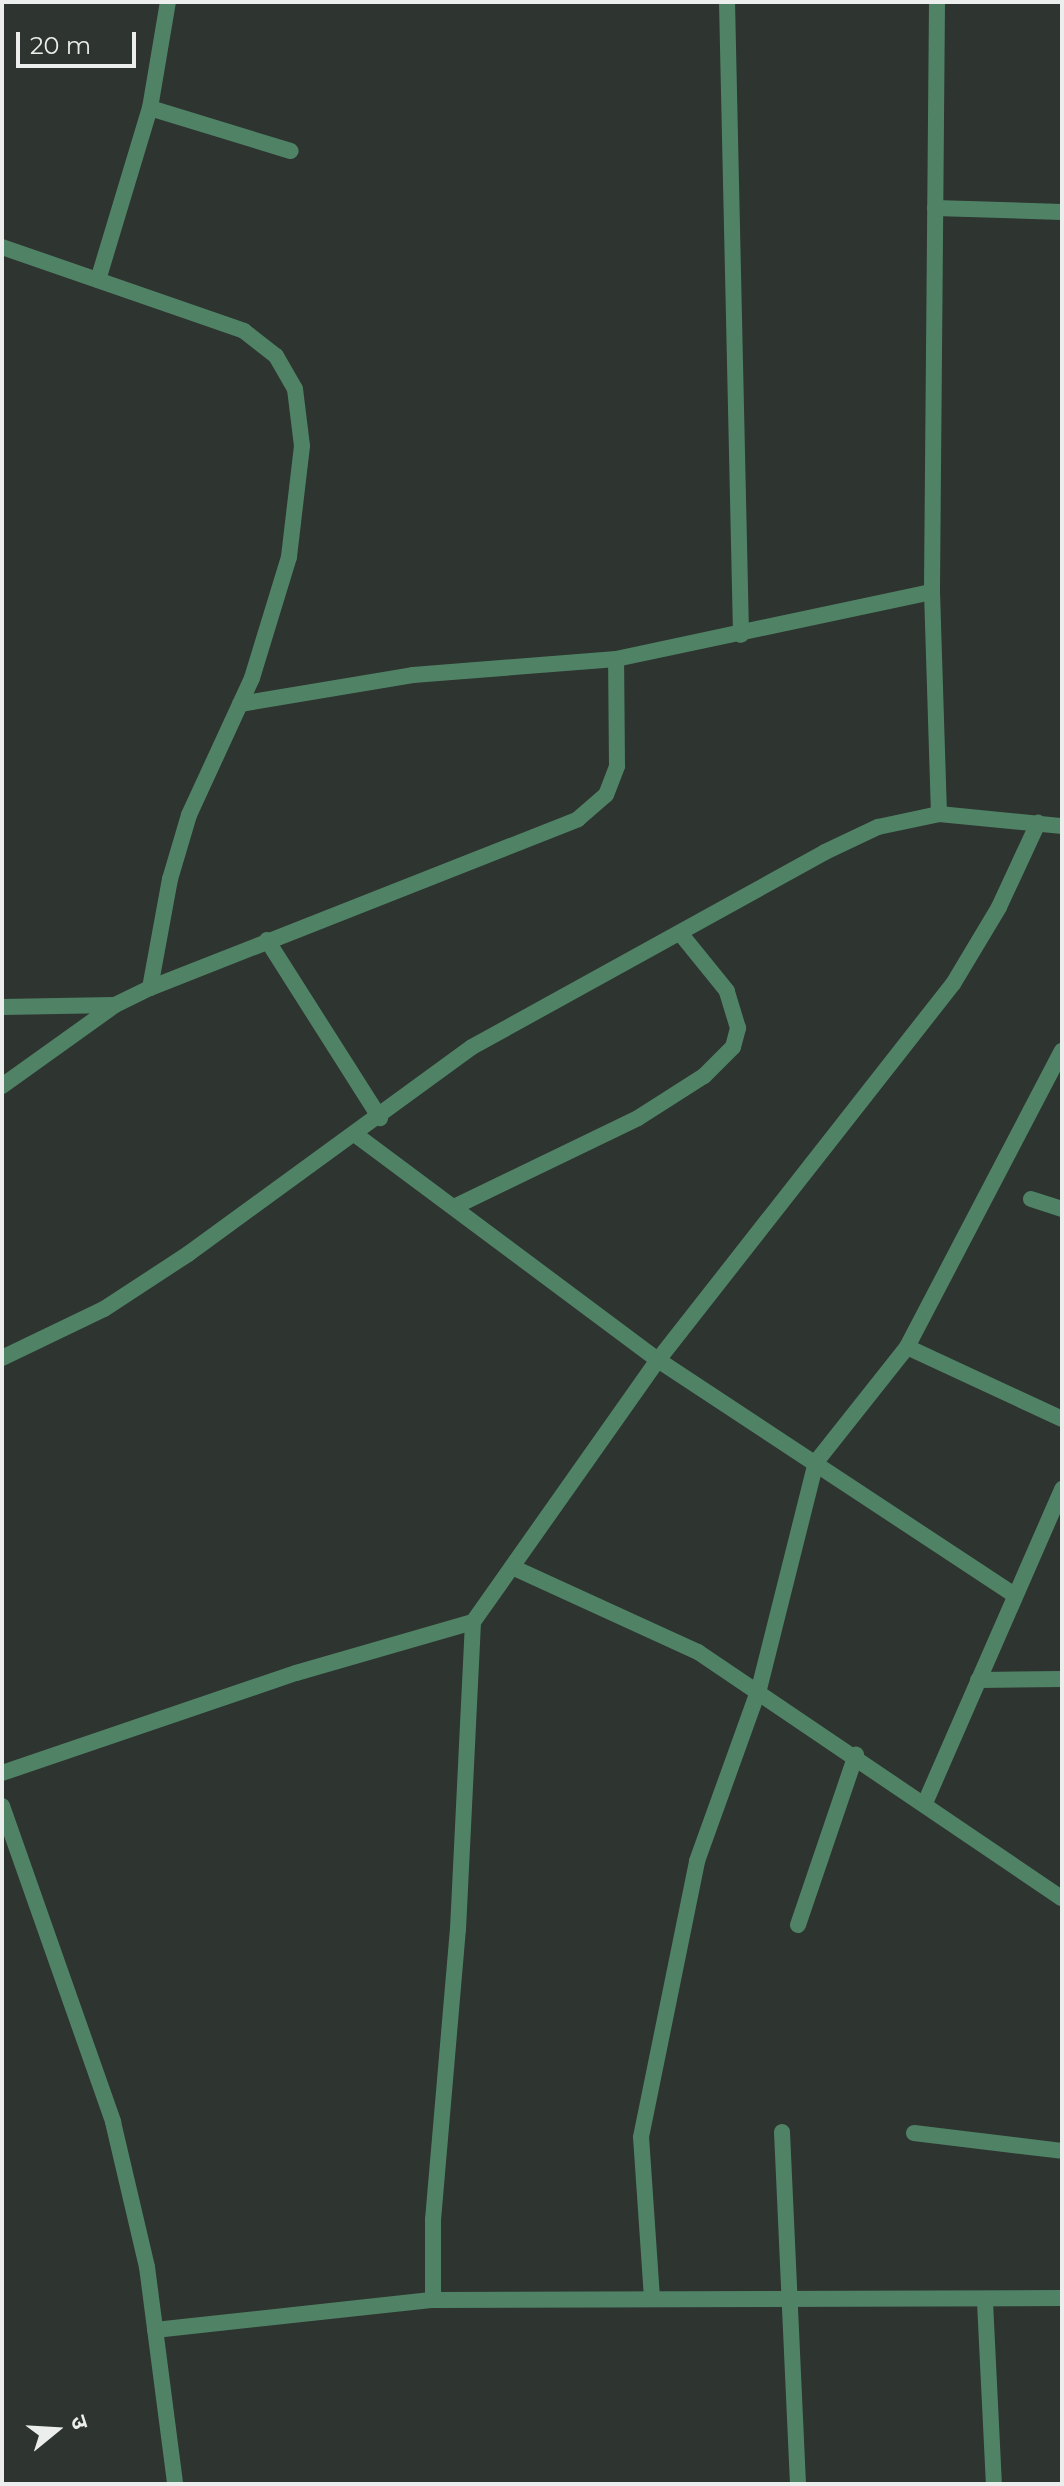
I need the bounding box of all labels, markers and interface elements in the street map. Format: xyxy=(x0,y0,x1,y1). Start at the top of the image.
scale bar xyxy=(20,16,140,66)
text: 20 m xyxy=(30,31,91,60)
north arrow xyxy=(16,2390,96,2470)
text: उ xyxy=(64,2412,94,2433)

